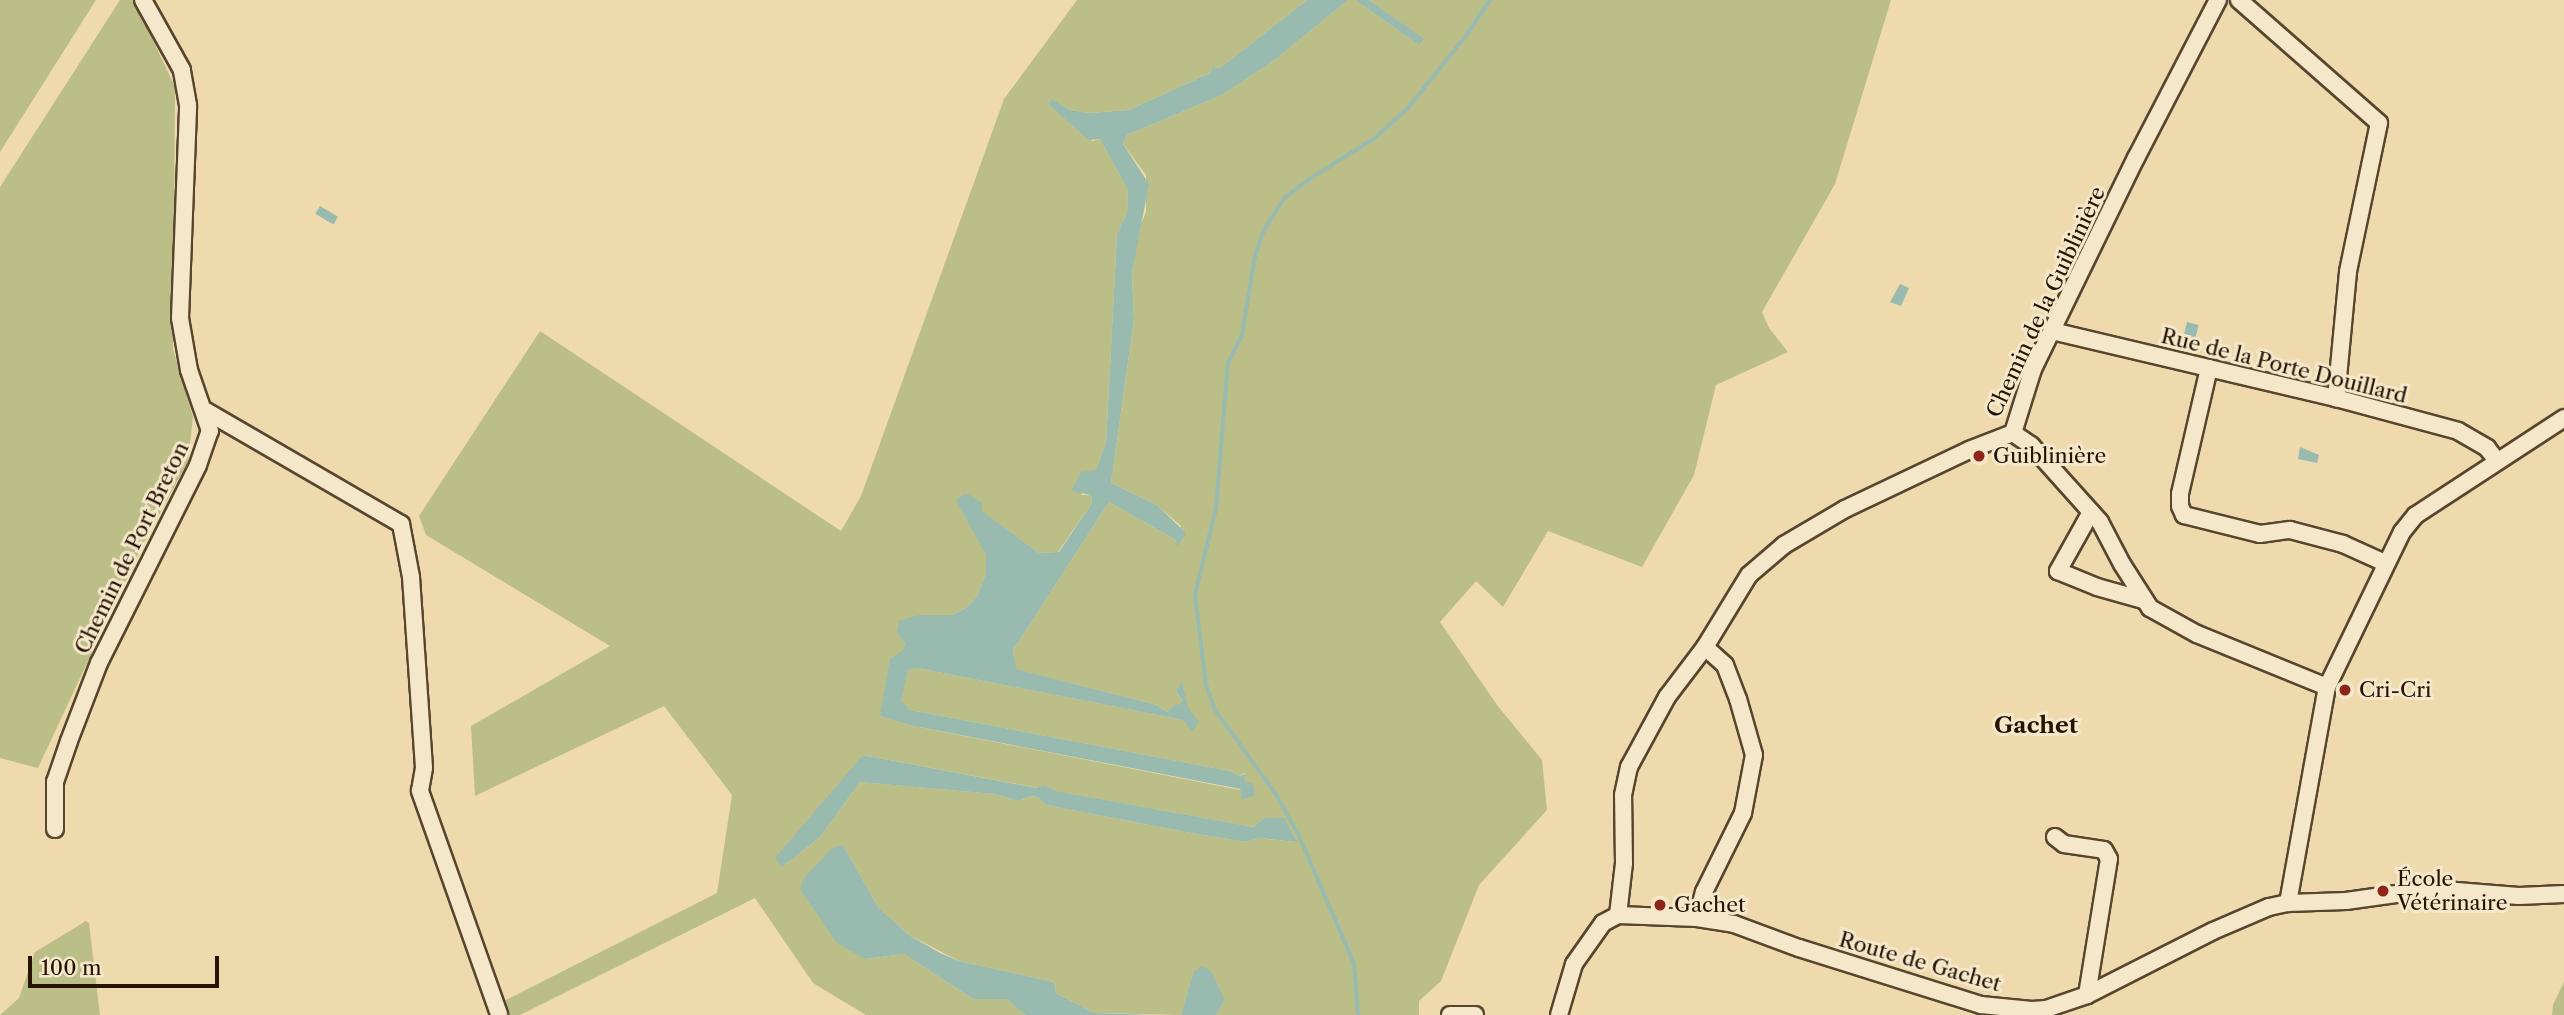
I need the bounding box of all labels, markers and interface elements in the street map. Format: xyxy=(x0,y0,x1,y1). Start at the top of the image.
street label: Chemin de la Guiblinière xyxy=(1981,182,2111,422)
street label: Rue de la Porte Douillard xyxy=(2158,323,2410,409)
street label: Chemin de Port Breton xyxy=(70,438,194,658)
place label: Guiblinière xyxy=(1993,443,2106,469)
marker: Guiblinière xyxy=(1971,448,1987,464)
place label: Cri-Cri xyxy=(2359,677,2431,703)
marker: Cri-Cri xyxy=(2337,682,2353,698)
district label: Gachet xyxy=(1994,711,2078,739)
place label: École Vétérinaire xyxy=(2397,866,2507,916)
marker: École Vétérinaire xyxy=(2375,883,2391,899)
place label: Gachet xyxy=(1674,892,1745,918)
marker: Gachet xyxy=(1652,897,1668,913)
street label: Route de Gachet xyxy=(1836,927,2004,997)
scale bar xyxy=(32,942,222,986)
text: 100 m xyxy=(41,955,102,980)

